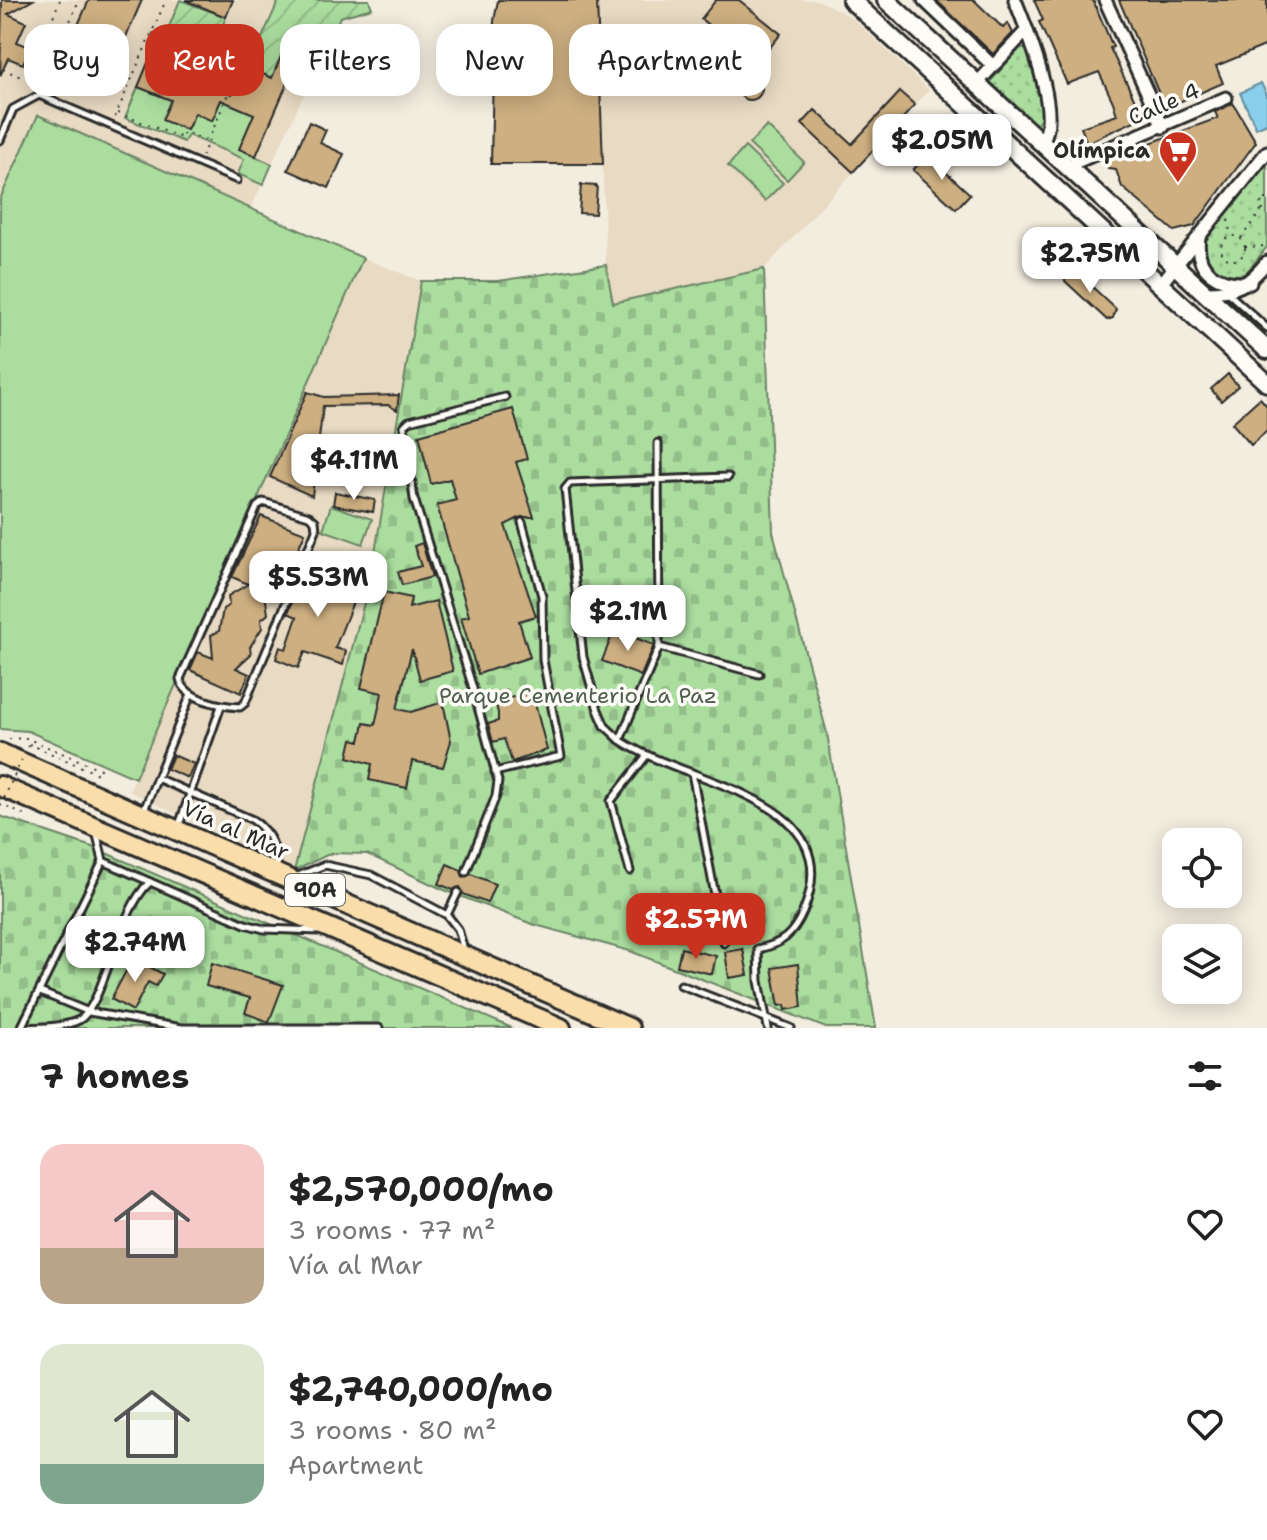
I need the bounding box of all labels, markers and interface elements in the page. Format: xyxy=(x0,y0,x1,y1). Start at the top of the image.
chip: Buy xyxy=(24,24,129,96)
chip: Rent xyxy=(145,24,264,96)
chip: Filters xyxy=(280,24,420,96)
chip: New xyxy=(436,24,553,96)
chip: Apartment xyxy=(569,24,771,96)
street label: Calle 4 xyxy=(1124,76,1204,132)
pin: $2.05M xyxy=(877,114,1007,182)
text: $2.05M xyxy=(890,122,994,157)
supermarket icon: Olímpica xyxy=(1157,129,1199,184)
place label: Olímpica xyxy=(1053,136,1150,165)
pin: $2.75M xyxy=(1025,227,1155,295)
text: $2.75M xyxy=(1040,235,1140,270)
pin: $4.11M xyxy=(289,434,419,502)
text: $4.11M xyxy=(309,442,399,477)
pin: $5.53M xyxy=(253,551,383,619)
text: $5.53M xyxy=(267,559,369,594)
pin: $2.1M xyxy=(572,585,684,653)
text: $2.1M xyxy=(589,593,667,628)
park label: Parque Cementerio La Paz xyxy=(439,681,717,710)
street label: Vía al Mar xyxy=(178,794,294,866)
map controls xyxy=(1162,828,1242,1004)
button: locate xyxy=(1162,828,1242,908)
road number: 90A xyxy=(285,874,345,906)
pin: $2.57M xyxy=(631,893,761,961)
text: $2.57M xyxy=(644,901,748,936)
pin: $2.74M xyxy=(70,916,200,984)
text: $2.74M xyxy=(84,924,186,959)
button: layers xyxy=(1162,924,1242,1004)
text: 7 homes xyxy=(40,1053,189,1099)
icon: filters xyxy=(1183,1054,1227,1098)
text: $2,570,000/mo xyxy=(288,1166,554,1212)
icon: home xyxy=(104,1176,200,1272)
icon: heart xyxy=(1183,1202,1227,1246)
text: 3 rooms · 77 m² xyxy=(288,1212,496,1247)
text: Vía al Mar xyxy=(288,1247,423,1282)
text: $2,740,000/mo xyxy=(288,1366,553,1412)
icon: home xyxy=(104,1376,200,1472)
icon: heart xyxy=(1183,1402,1227,1446)
text: 3 rooms · 80 m² xyxy=(288,1412,497,1447)
text: Apartment xyxy=(288,1447,424,1482)

